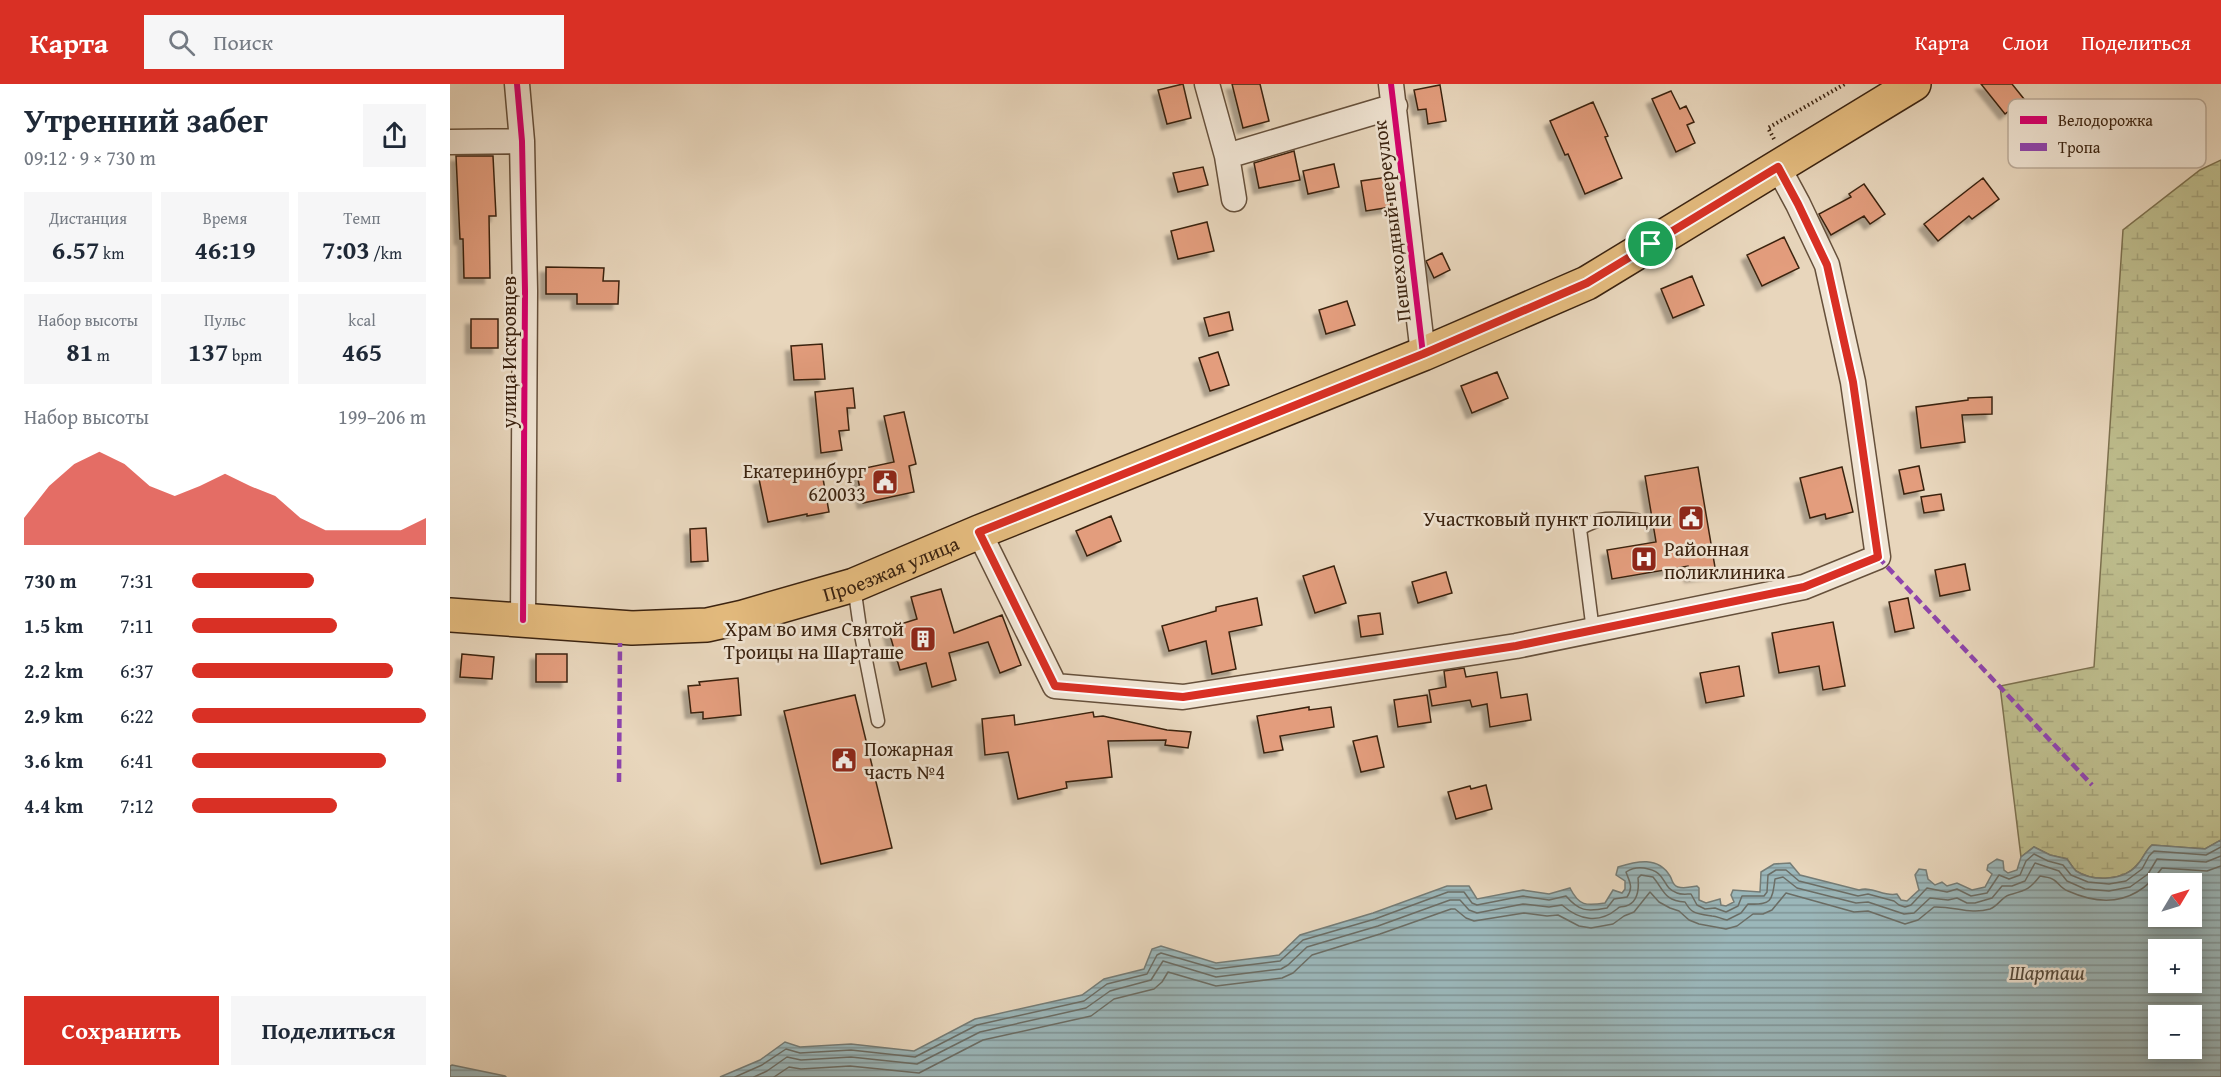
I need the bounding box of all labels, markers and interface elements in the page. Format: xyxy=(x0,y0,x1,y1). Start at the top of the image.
search box xyxy=(144,15,564,69)
text: Карта xyxy=(30,22,108,63)
icon: search xyxy=(165,26,198,59)
text: Поиск xyxy=(213,26,273,58)
text: Карта xyxy=(1915,27,1969,58)
text: Слои xyxy=(2002,27,2048,58)
text: Поделиться xyxy=(2081,27,2191,58)
text: Утренний забег xyxy=(24,96,268,144)
legend xyxy=(2008,99,2206,168)
button: share xyxy=(363,104,426,167)
text: Велодорожка xyxy=(2058,108,2153,132)
street label: Пешеходный переулок xyxy=(1364,118,1418,323)
text: Тропа xyxy=(2058,135,2101,159)
text: 09:12 · 9 × 730 m xyxy=(24,143,156,172)
text: Дистанция xyxy=(49,206,127,230)
text: Время xyxy=(203,206,247,230)
text: Темп xyxy=(344,206,380,230)
pin xyxy=(1625,218,1676,269)
icon: arrive xyxy=(1634,227,1667,260)
text: 6.57 xyxy=(52,230,100,269)
text: 46:19 xyxy=(194,230,256,269)
text: 7:03 xyxy=(322,230,370,269)
text: km xyxy=(100,241,124,265)
text: /km xyxy=(370,241,402,265)
street label: улица Искровцев xyxy=(494,276,523,429)
text: Набор высоты xyxy=(38,308,138,332)
text: Пульс xyxy=(204,308,246,332)
text: kcal xyxy=(348,308,376,332)
text: 81 xyxy=(66,332,93,371)
text: 137 xyxy=(188,332,228,371)
text: 465 xyxy=(342,332,382,371)
text: m xyxy=(93,343,110,367)
text: bpm xyxy=(228,343,262,367)
text: Набор высоты xyxy=(24,402,149,431)
text: 199–206 m xyxy=(338,402,426,431)
place label: Екатеринбург 620033 xyxy=(743,456,867,508)
public building icon: Екатеринбург 620033 xyxy=(870,467,900,497)
public building icon: Участковый пункт полиции xyxy=(1676,503,1706,533)
place label: Участковый пункт полиции xyxy=(1423,504,1672,533)
street label: Проезжая улица xyxy=(819,528,964,608)
place label: Районная поликлиника xyxy=(1664,534,1786,586)
hospital icon: Районная поликлиника xyxy=(1629,544,1659,574)
text: 730 m xyxy=(24,566,77,595)
text: 7:31 xyxy=(120,566,154,595)
text: 1.5 km xyxy=(24,611,83,640)
text: 7:11 xyxy=(120,611,154,640)
place label: Храм во имя Святой Троицы на Шарташе xyxy=(724,614,904,666)
building icon: Храм во имя Святой Троицы на Шарташе xyxy=(908,624,938,654)
text: 2.2 km xyxy=(24,656,83,685)
text: 6:37 xyxy=(120,656,154,685)
text: 2.9 km xyxy=(24,701,83,730)
text: 6:22 xyxy=(120,701,154,730)
place label: Пожарная часть №4 xyxy=(864,734,953,786)
public building icon: Пожарная часть №4 xyxy=(829,745,859,775)
text: 3.6 km xyxy=(24,746,83,775)
text: 6:41 xyxy=(120,746,154,775)
text: 4.4 km xyxy=(24,791,83,820)
text: 7:12 xyxy=(120,791,154,820)
north arrow xyxy=(2148,873,2202,927)
map controls xyxy=(2148,873,2202,1059)
button: + xyxy=(2148,939,2202,993)
water label: Шарташ xyxy=(2009,957,2085,988)
button: Сохранить xyxy=(24,996,219,1065)
button: Поделиться xyxy=(231,996,426,1065)
button: − xyxy=(2148,1005,2202,1059)

